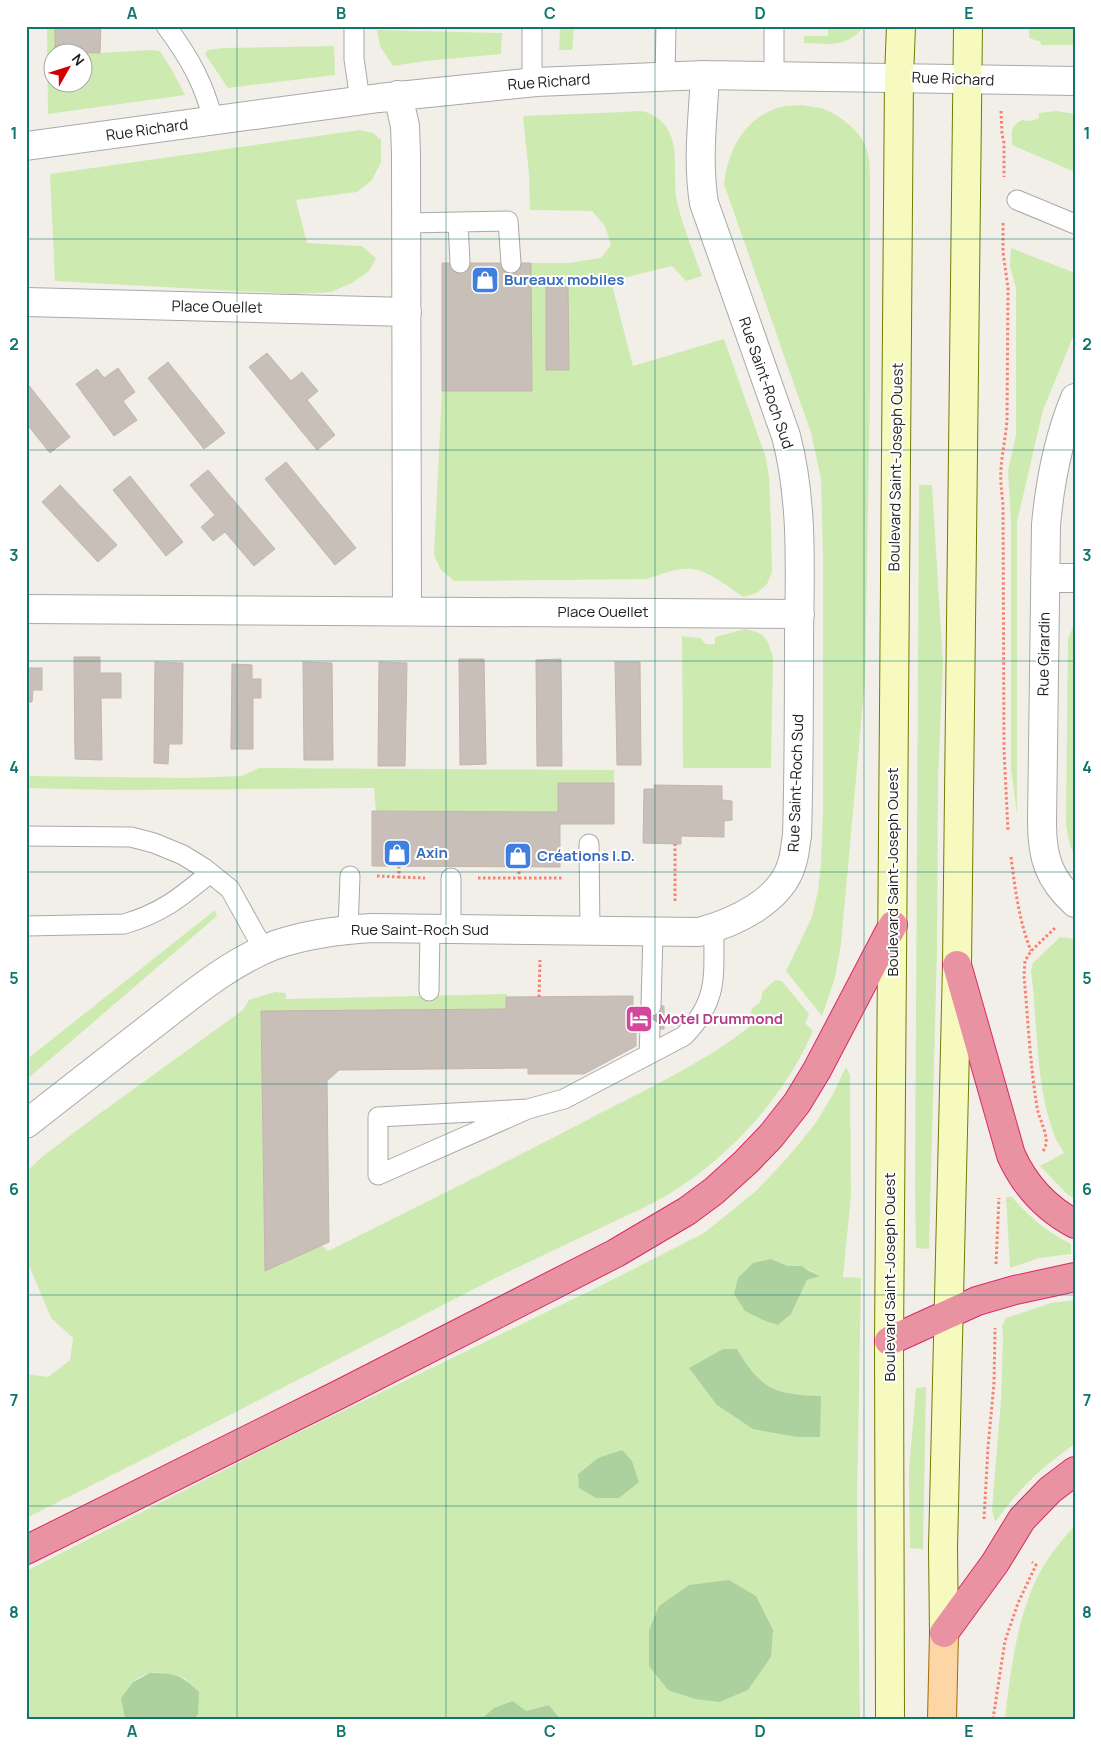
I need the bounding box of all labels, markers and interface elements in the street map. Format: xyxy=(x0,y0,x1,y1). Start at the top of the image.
text: A xyxy=(127,2,138,24)
text: B xyxy=(336,2,346,24)
text: C xyxy=(544,2,556,24)
text: D xyxy=(754,2,766,24)
text: E xyxy=(964,2,974,24)
north arrow xyxy=(42,42,92,92)
text: N xyxy=(68,50,89,69)
street label: Rue Richard xyxy=(911,67,995,90)
street label: Rue Richard xyxy=(507,68,591,95)
street label: Rue Richard xyxy=(104,113,189,146)
text: 1 xyxy=(10,122,18,144)
text: 1 xyxy=(1083,122,1091,144)
shop icon: Bureaux mobiles xyxy=(470,265,500,295)
place label: Bureaux mobiles xyxy=(504,269,624,290)
street label: Place Ouellet xyxy=(171,295,263,318)
street label: Rue Saint-Roch Sud xyxy=(734,314,799,452)
text: 2 xyxy=(9,333,19,355)
text: 2 xyxy=(1082,333,1092,355)
street label: Boulevard Saint-Joseph Ouest xyxy=(883,362,908,572)
text: 3 xyxy=(9,544,19,566)
text: 3 xyxy=(1082,544,1092,566)
street label: Place Ouellet xyxy=(557,601,649,622)
street label: Rue Girardin xyxy=(1032,612,1055,696)
street label: Rue Saint-Roch Sud xyxy=(783,714,808,852)
text: 4 xyxy=(9,756,19,778)
text: 4 xyxy=(1082,756,1092,778)
street label: Boulevard Saint-Joseph Ouest xyxy=(882,768,903,976)
shop icon: Axin xyxy=(382,838,412,868)
shop icon: Créations I.D. xyxy=(503,841,533,871)
place label: Axin xyxy=(416,842,448,863)
place label: Créations I.D. xyxy=(537,845,635,866)
street label: Rue Saint-Roch Sud xyxy=(351,919,489,940)
text: 5 xyxy=(9,967,19,989)
text: 5 xyxy=(1082,967,1092,989)
hotel icon: Motel Drummond xyxy=(624,1004,654,1034)
place label: Motel Drummond xyxy=(658,1008,783,1029)
street label: Boulevard Saint-Joseph Ouest xyxy=(879,1173,900,1381)
text: 6 xyxy=(9,1178,19,1200)
text: 6 xyxy=(1082,1178,1092,1200)
text: 7 xyxy=(10,1389,18,1411)
text: 7 xyxy=(1083,1389,1091,1411)
text: 8 xyxy=(9,1601,19,1623)
text: 8 xyxy=(1082,1601,1092,1623)
text: A xyxy=(127,1720,138,1742)
text: B xyxy=(336,1720,346,1742)
text: C xyxy=(544,1720,556,1742)
text: D xyxy=(754,1720,766,1742)
text: E xyxy=(964,1720,974,1742)

